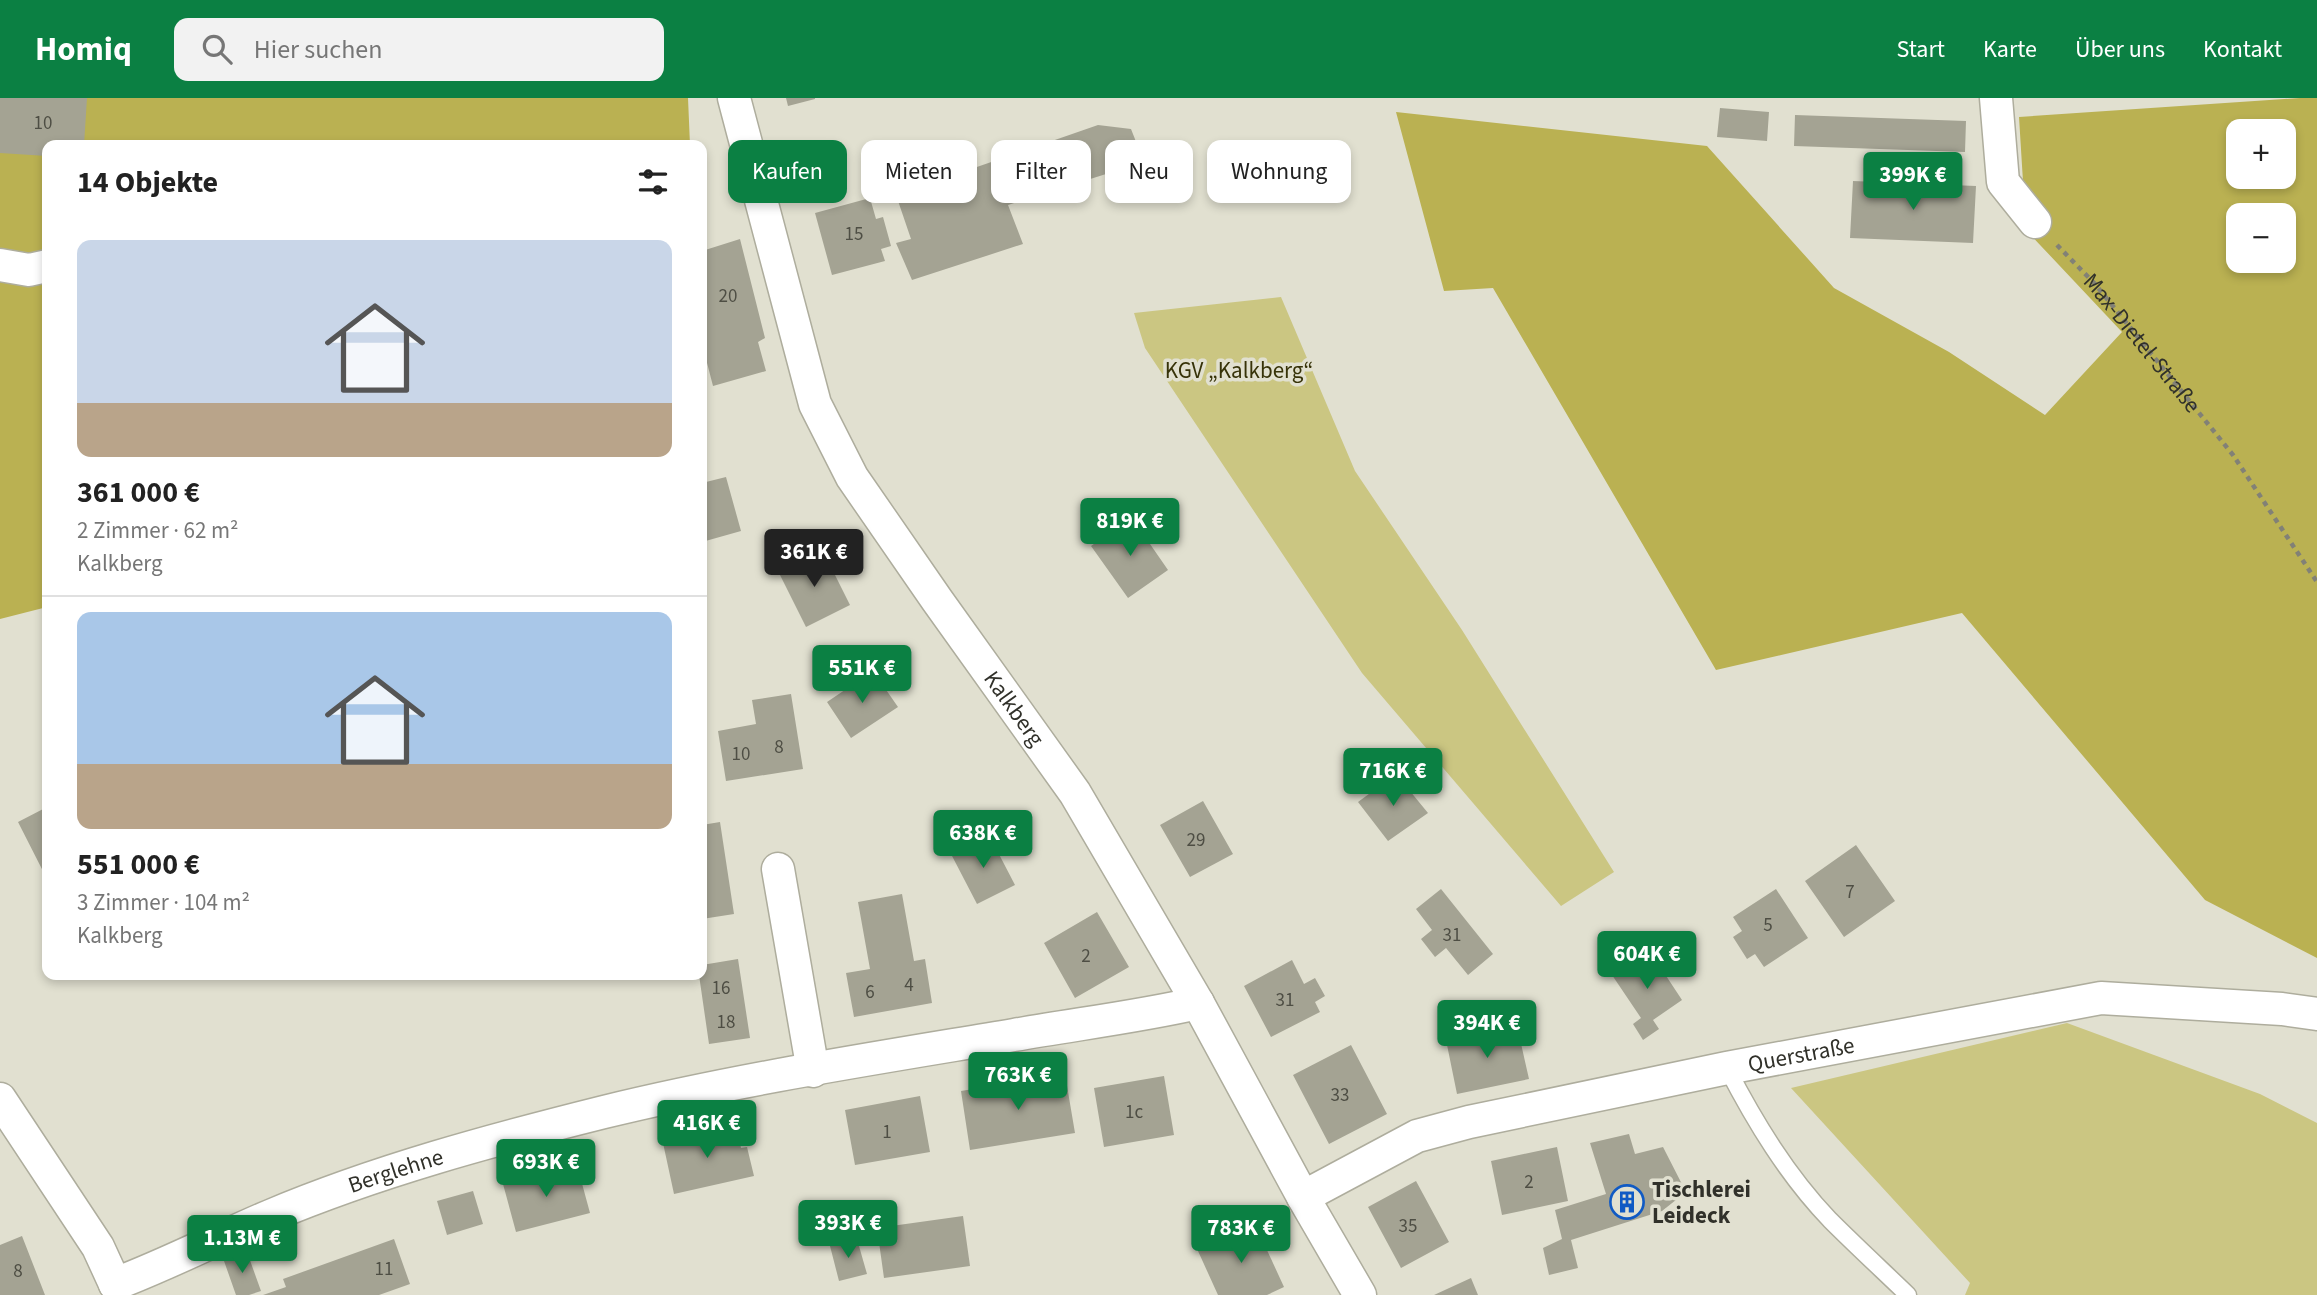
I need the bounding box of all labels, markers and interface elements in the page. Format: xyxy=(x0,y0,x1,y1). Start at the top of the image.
search box xyxy=(174,18,664,81)
text: Homiq xyxy=(35,26,132,73)
icon: search xyxy=(198,30,236,68)
text: Hier suchen xyxy=(254,31,382,68)
text: Start xyxy=(1897,32,1945,67)
text: Karte xyxy=(1983,32,2037,67)
text: Über uns xyxy=(2075,32,2165,67)
text: Kontakt xyxy=(2203,32,2282,67)
house number: 10 xyxy=(34,110,52,137)
map controls xyxy=(2226,119,2296,273)
button: + xyxy=(2226,119,2296,189)
chip: Kaufen xyxy=(728,140,847,203)
chip: Mieten xyxy=(861,140,977,203)
chip: Filter xyxy=(991,140,1091,203)
chip: Neu xyxy=(1105,140,1193,203)
chip: Wohnung xyxy=(1207,140,1351,203)
pin: 399K € xyxy=(1856,152,1970,212)
text: 399K € xyxy=(1879,158,1947,191)
text: 14 Objekte xyxy=(77,161,218,204)
icon: filters xyxy=(634,163,672,201)
button: − xyxy=(2226,203,2296,273)
house number: 15 xyxy=(845,221,863,248)
street label: Max-Dietel-Straße xyxy=(2076,266,2209,420)
house number: 20 xyxy=(719,283,737,310)
icon: home xyxy=(312,285,438,411)
park label: KGV „Kalkberg“ xyxy=(1165,354,1313,387)
text: 361 000 € xyxy=(77,471,200,514)
pin: 819K € xyxy=(1073,498,1187,558)
text: 819K € xyxy=(1096,504,1164,537)
text: 2 Zimmer · 62 m² xyxy=(77,514,239,547)
pin: 361K € xyxy=(757,530,871,589)
text: 361K € xyxy=(780,535,848,568)
text: Kalkberg xyxy=(77,547,163,580)
pin: 551K € xyxy=(805,646,919,705)
text: 551K € xyxy=(828,651,896,684)
icon: home xyxy=(312,657,438,783)
street label: Kalkberg xyxy=(976,664,1053,753)
house number: 8 xyxy=(774,734,784,761)
house number: 10 xyxy=(732,741,750,768)
pin: 716K € xyxy=(1336,748,1450,808)
text: 716K € xyxy=(1359,754,1427,787)
pin: 638K € xyxy=(926,810,1040,870)
text: 638K € xyxy=(949,816,1017,849)
house number: 29 xyxy=(1187,827,1205,854)
text: 551 000 € xyxy=(77,843,200,886)
house number: 7 xyxy=(1845,879,1855,906)
text: 3 Zimmer · 104 m² xyxy=(77,886,250,919)
house number: 5 xyxy=(1763,912,1773,939)
text: Kalkberg xyxy=(77,919,163,952)
house number: 31 xyxy=(1443,922,1461,949)
pin: 604K € xyxy=(1590,932,1704,991)
text: 604K € xyxy=(1613,937,1681,970)
house number: 2 xyxy=(1081,943,1091,970)
house number: 4 xyxy=(904,972,914,999)
house number: 16 xyxy=(712,975,730,1002)
house number: 6 xyxy=(865,979,875,1006)
house number: 31 xyxy=(1276,987,1294,1014)
pin: 394K € xyxy=(1430,1000,1544,1060)
text: 394K € xyxy=(1453,1006,1521,1039)
house number: 18 xyxy=(717,1009,735,1036)
street label: Querstraße xyxy=(1745,1029,1857,1081)
pin: 763K € xyxy=(961,1052,1075,1112)
text: 763K € xyxy=(984,1058,1052,1091)
house number: 33 xyxy=(1331,1082,1349,1109)
house number: 1c xyxy=(1125,1099,1143,1126)
pin: 416K € xyxy=(650,1100,764,1160)
text: 416K € xyxy=(673,1106,741,1139)
house number: 1 xyxy=(882,1119,892,1146)
street label: Berglehne xyxy=(344,1140,447,1202)
pin: 693K € xyxy=(489,1140,603,1199)
text: 693K € xyxy=(512,1145,580,1178)
house number: 2 xyxy=(1524,1169,1534,1196)
place label: Tischlerei Leideck xyxy=(1652,1173,1751,1232)
building icon: Tischlerei Leideck xyxy=(1608,1183,1646,1221)
pin: 393K € xyxy=(791,1200,905,1260)
text: 393K € xyxy=(814,1206,882,1239)
pin: 783K € xyxy=(1184,1206,1298,1265)
text: 783K € xyxy=(1207,1211,1275,1244)
house number: 35 xyxy=(1399,1213,1417,1240)
pin: 1.13M € xyxy=(177,1216,307,1275)
text: 1.13M € xyxy=(203,1221,281,1254)
house number: 11 xyxy=(375,1256,393,1283)
house number: 8 xyxy=(13,1258,23,1285)

